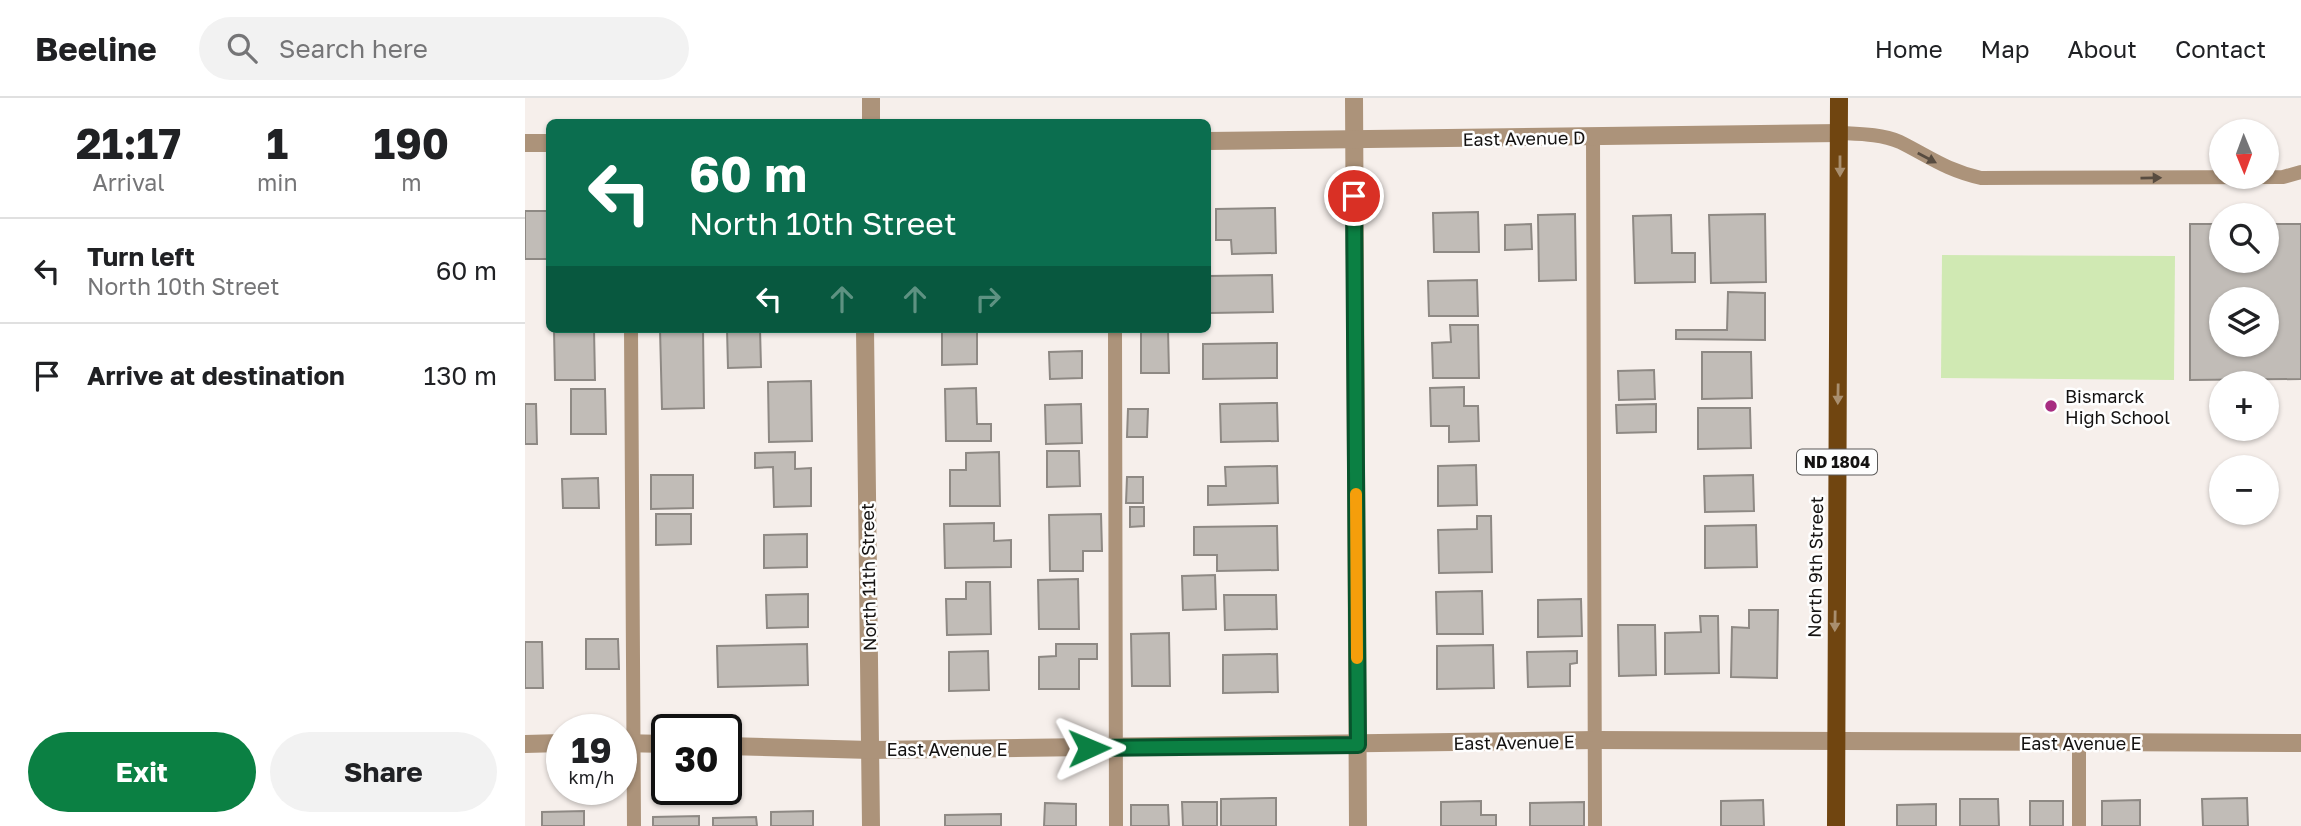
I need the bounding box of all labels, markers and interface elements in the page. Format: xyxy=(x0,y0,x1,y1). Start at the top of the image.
search box xyxy=(199,17,689,80)
text: Beeline xyxy=(35,29,157,68)
icon: search xyxy=(223,29,261,67)
text: Search here xyxy=(279,33,428,64)
text: Home xyxy=(1875,34,1943,63)
text: Map xyxy=(1981,34,2030,63)
text: About xyxy=(2068,34,2137,63)
text: Contact xyxy=(2175,34,2266,63)
text: 21:17 xyxy=(76,118,181,168)
text: 1 xyxy=(266,118,288,168)
text: 190 xyxy=(374,118,449,168)
north arrow xyxy=(2209,119,2279,189)
map controls xyxy=(2209,119,2279,525)
street label: East Avenue D xyxy=(1462,126,1586,150)
text: 60 m xyxy=(689,144,807,203)
icon: left xyxy=(574,147,665,238)
one-way arrow xyxy=(1917,153,1937,164)
one-way arrow xyxy=(1834,155,1846,177)
pin xyxy=(1324,166,1384,226)
text: Arrival xyxy=(92,168,165,196)
text: min xyxy=(257,168,298,196)
text: m xyxy=(401,168,422,196)
one-way arrow xyxy=(2140,172,2162,184)
icon: arrive xyxy=(1335,177,1373,215)
button: search xyxy=(2209,203,2279,273)
text: North 10th Street xyxy=(689,204,957,242)
text: Turn left xyxy=(87,241,195,272)
icon: left xyxy=(28,252,66,290)
text: 60 m xyxy=(436,255,497,286)
text: North 10th Street xyxy=(87,272,279,300)
icon: left xyxy=(750,280,788,318)
icon: ahead xyxy=(823,280,861,318)
icon: ahead xyxy=(896,280,934,318)
icon: right xyxy=(969,280,1007,318)
button: layers xyxy=(2209,287,2279,357)
icon: arrive xyxy=(28,357,66,395)
text: Arrive at destination xyxy=(87,360,345,391)
text: 130 m xyxy=(424,360,497,391)
button: + xyxy=(2209,371,2279,441)
one-way arrow xyxy=(1832,383,1843,405)
place label: Bismarck High School xyxy=(2065,385,2170,428)
marker: Bismarck High School xyxy=(2043,398,2059,414)
road number: ND 1804 xyxy=(1797,450,1877,474)
button: − xyxy=(2209,455,2279,525)
street label: North 9th Street xyxy=(1803,496,1827,638)
street label: North 11th Street xyxy=(856,503,880,651)
one-way arrow xyxy=(1830,610,1841,632)
position arrow xyxy=(1052,711,1126,785)
speed limit sign: 30 xyxy=(651,714,742,805)
text: 19 xyxy=(571,729,612,771)
street label: East Avenue E xyxy=(1453,730,1575,754)
button: Exit xyxy=(28,732,256,812)
button: Share xyxy=(270,732,497,812)
street label: East Avenue E xyxy=(2020,732,2142,754)
street label: East Avenue E xyxy=(886,738,1008,760)
text: km/h xyxy=(569,766,614,788)

